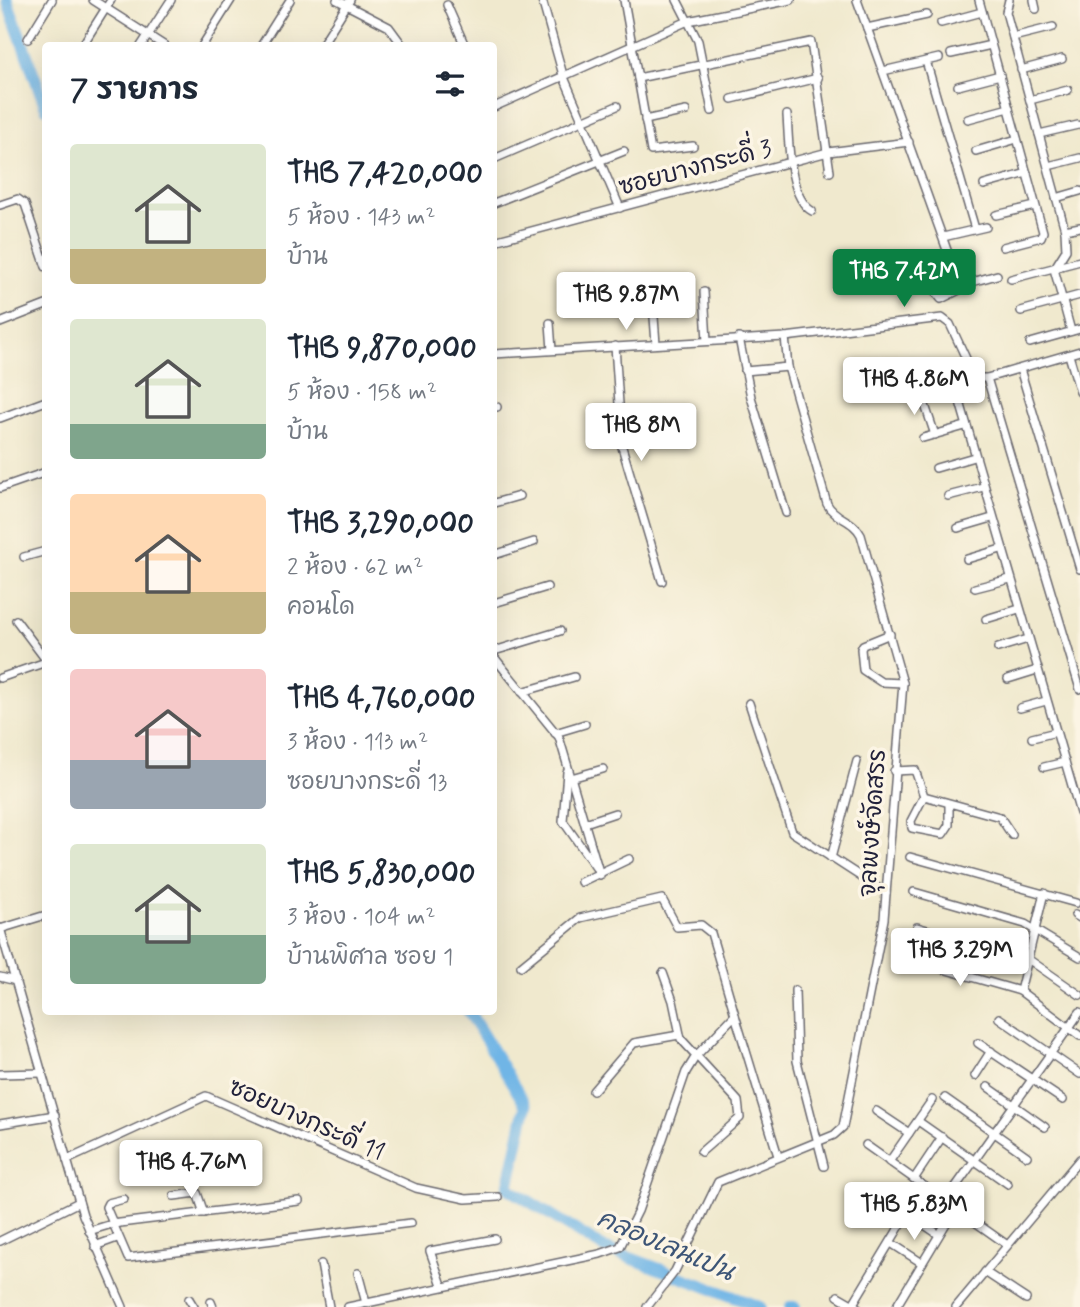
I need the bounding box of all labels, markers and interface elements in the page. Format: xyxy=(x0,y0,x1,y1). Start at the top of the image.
icon: filters xyxy=(431,65,469,103)
text: 7 รายการ xyxy=(70,71,199,110)
street label: ซอยบางกระดี่ 3 xyxy=(613,125,775,204)
text: THB 7,420,000 xyxy=(287,154,483,193)
icon: home xyxy=(126,172,210,256)
text: 5 ห้อง · 143 m² xyxy=(287,203,436,233)
text: บ้าน xyxy=(287,243,328,273)
pin: THB 7.42M xyxy=(824,250,984,309)
text: THB 7.42M xyxy=(849,257,959,287)
pin: THB 9.87M xyxy=(546,272,706,332)
text: THB 9.87M xyxy=(573,280,679,310)
text: THB 9,870,000 xyxy=(287,329,477,368)
icon: home xyxy=(126,347,210,431)
pin: THB 4.86M xyxy=(834,358,994,417)
text: THB 4.86M xyxy=(859,365,969,395)
text: 5 ห้อง · 158 m² xyxy=(287,378,437,408)
pin: THB 8M xyxy=(584,404,698,463)
text: THB 8M xyxy=(601,411,681,441)
text: บ้าน xyxy=(287,418,328,448)
text: THB 3,290,000 xyxy=(287,504,474,543)
icon: home xyxy=(126,522,210,606)
text: 2 ห้อง · 62 m² xyxy=(287,553,423,583)
text: คอนโด xyxy=(287,593,355,623)
text: THB 4,760,000 xyxy=(287,679,476,718)
icon: home xyxy=(126,697,210,781)
text: 3 ห้อง · 113 m² xyxy=(287,728,428,758)
street label: จุลพงษ์จัดสรร xyxy=(851,748,895,898)
text: ซอยบางกระดี่ 13 xyxy=(287,768,447,798)
text: THB 5,830,000 xyxy=(287,854,476,893)
icon: home xyxy=(126,872,210,956)
text: 3 ห้อง · 104 m² xyxy=(287,903,436,933)
pin: THB 3.29M xyxy=(880,928,1040,988)
text: THB 3.29M xyxy=(907,936,1013,966)
text: บ้านพิศาล ซอย 1 xyxy=(287,943,453,973)
street label: ซอยบางกระดี่ 11 xyxy=(224,1065,392,1169)
pin: THB 4.76M xyxy=(111,1140,271,1200)
text: THB 4.76M xyxy=(135,1148,247,1178)
pin: THB 5.83M xyxy=(834,1182,994,1242)
text: THB 5.83M xyxy=(860,1190,968,1220)
water label: คลองเลนเปน xyxy=(592,1202,740,1291)

